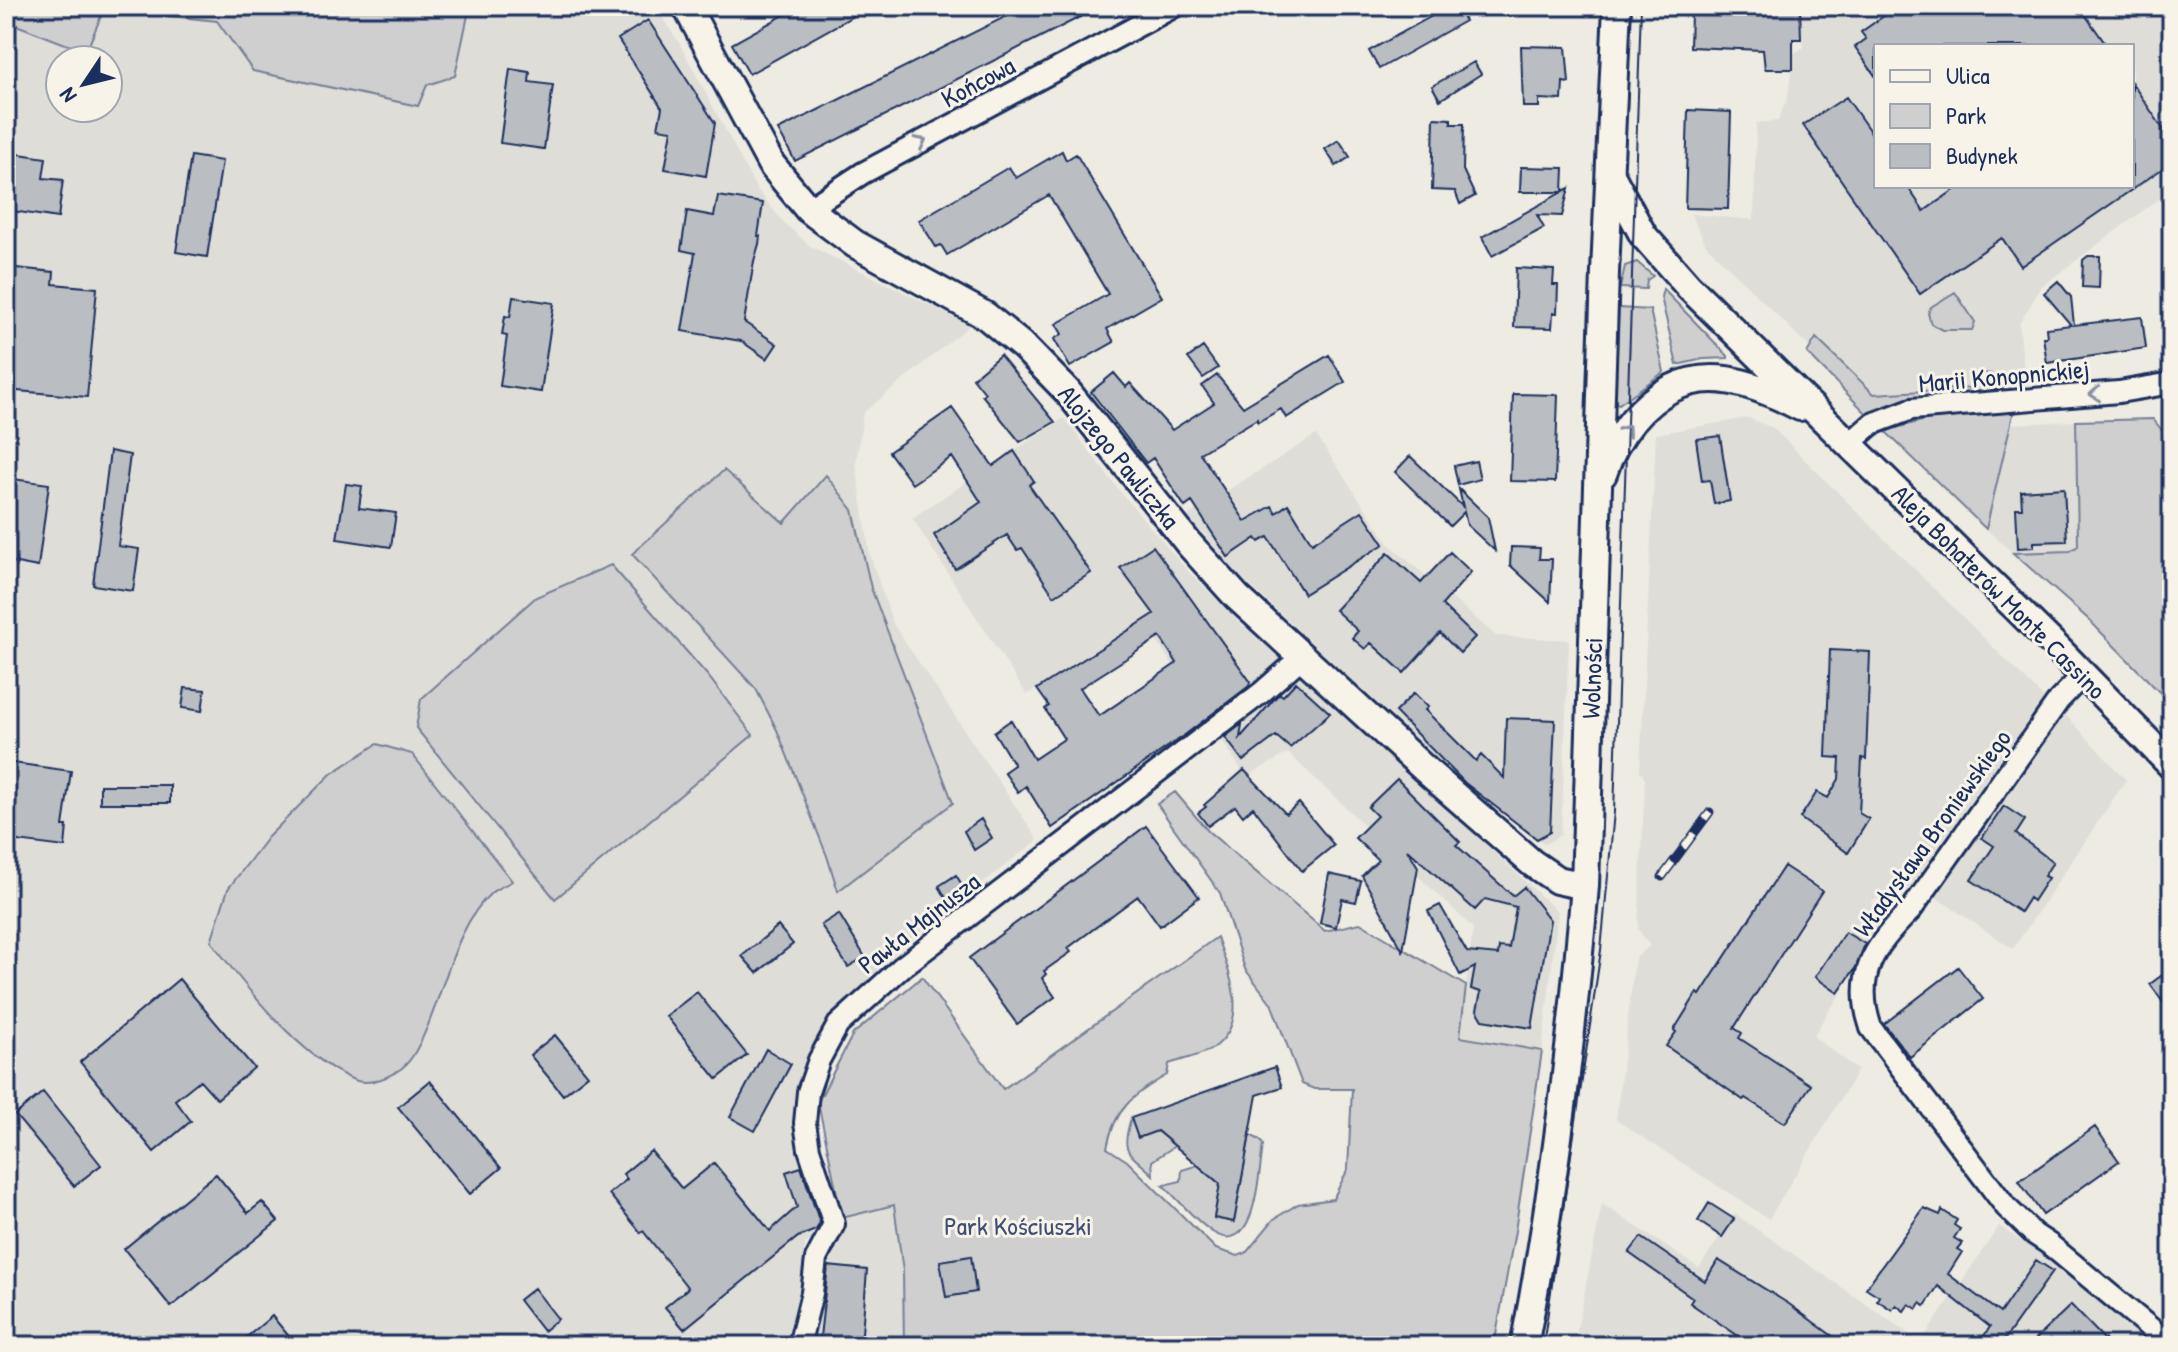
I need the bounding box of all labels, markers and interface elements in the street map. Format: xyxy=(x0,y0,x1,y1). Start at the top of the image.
north arrow xyxy=(44,44,124,124)
legend xyxy=(1874,44,2134,188)
street label: Końcowa xyxy=(935,48,1021,115)
text: Ulica xyxy=(1946,59,1990,91)
text: N xyxy=(52,82,83,109)
text: Park xyxy=(1946,99,1986,131)
one-way arrow xyxy=(913,136,928,151)
text: Budynek xyxy=(1946,139,2018,171)
street label: Marii Konopnickiej xyxy=(1917,351,2091,400)
street label: Alojzego Pawliczka xyxy=(1051,378,1188,536)
one-way arrow xyxy=(2088,385,2101,402)
one-way arrow xyxy=(1616,424,1631,439)
street label: Aleja Bohaterów Monte Cassino xyxy=(1884,477,2114,707)
street label: Wolności xyxy=(1573,637,1610,719)
street label: Władysława Broniewskiego xyxy=(1845,722,2019,943)
street label: Pawła Majnusza xyxy=(850,864,987,981)
park label: Park Kościuszki xyxy=(944,1208,1092,1243)

